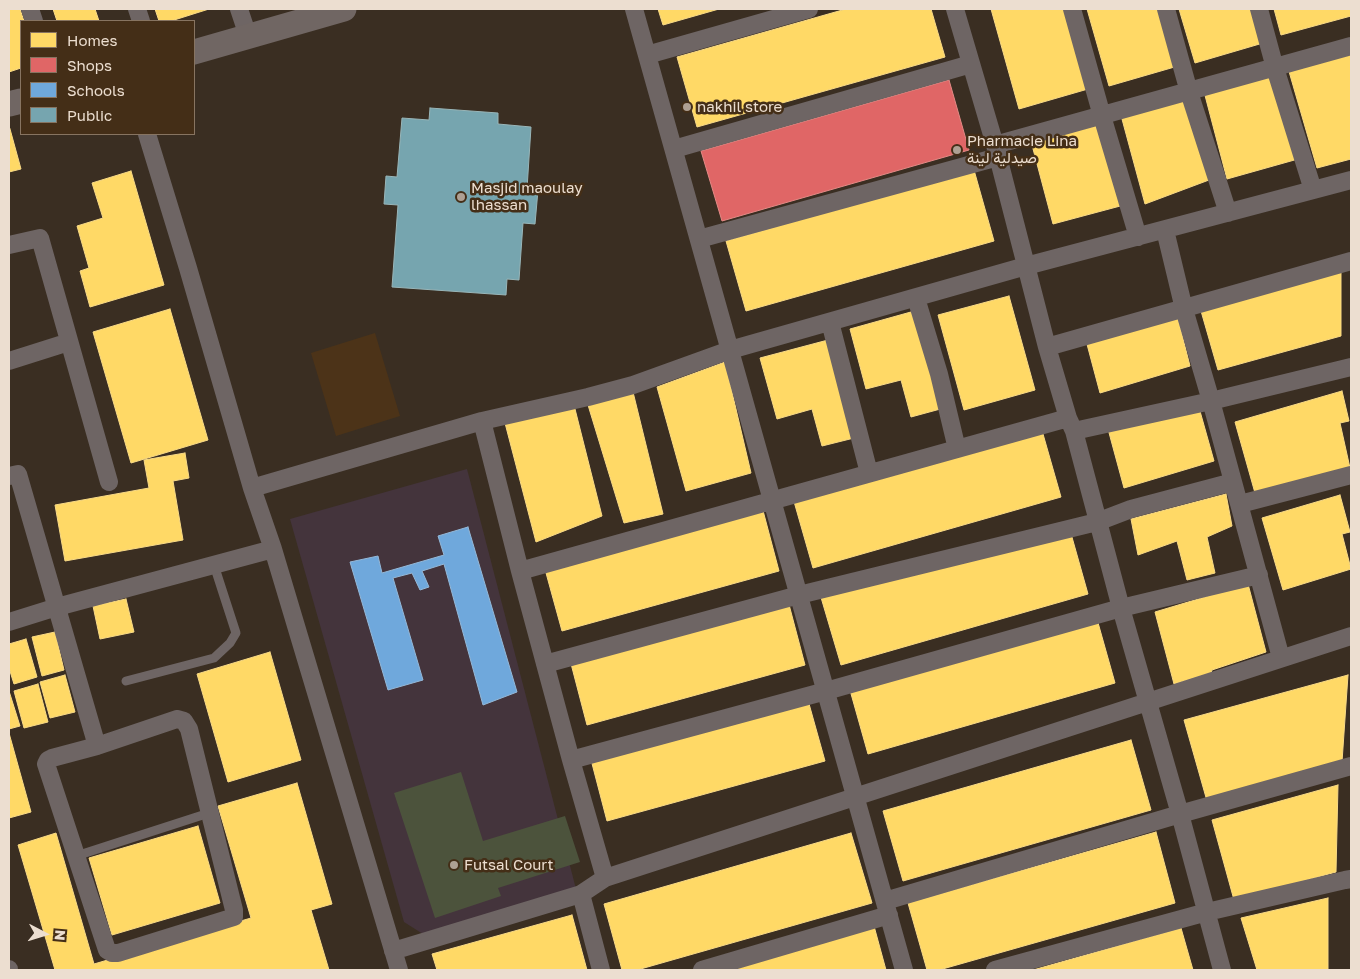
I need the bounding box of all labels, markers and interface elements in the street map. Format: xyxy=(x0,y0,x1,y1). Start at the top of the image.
legend xyxy=(20,20,195,135)
text: Homes xyxy=(67,31,117,49)
text: Shops xyxy=(67,56,112,74)
text: Schools xyxy=(67,81,125,99)
place label: nakhil store xyxy=(697,98,782,116)
marker: nakhil store xyxy=(681,101,693,113)
text: Public xyxy=(67,106,112,124)
place label: Pharmacie Lina صيدلية لينة xyxy=(967,132,1077,167)
marker: Pharmacie Lina صيدلية لينة xyxy=(951,144,963,156)
place label: Masjid maoulay lhassan xyxy=(471,179,583,214)
marker: Masjid maoulay lhassan xyxy=(455,191,467,203)
place label: Futsal Court xyxy=(464,856,553,874)
marker: Futsal Court xyxy=(448,859,460,871)
north arrow xyxy=(20,909,70,959)
text: N xyxy=(52,929,69,941)

